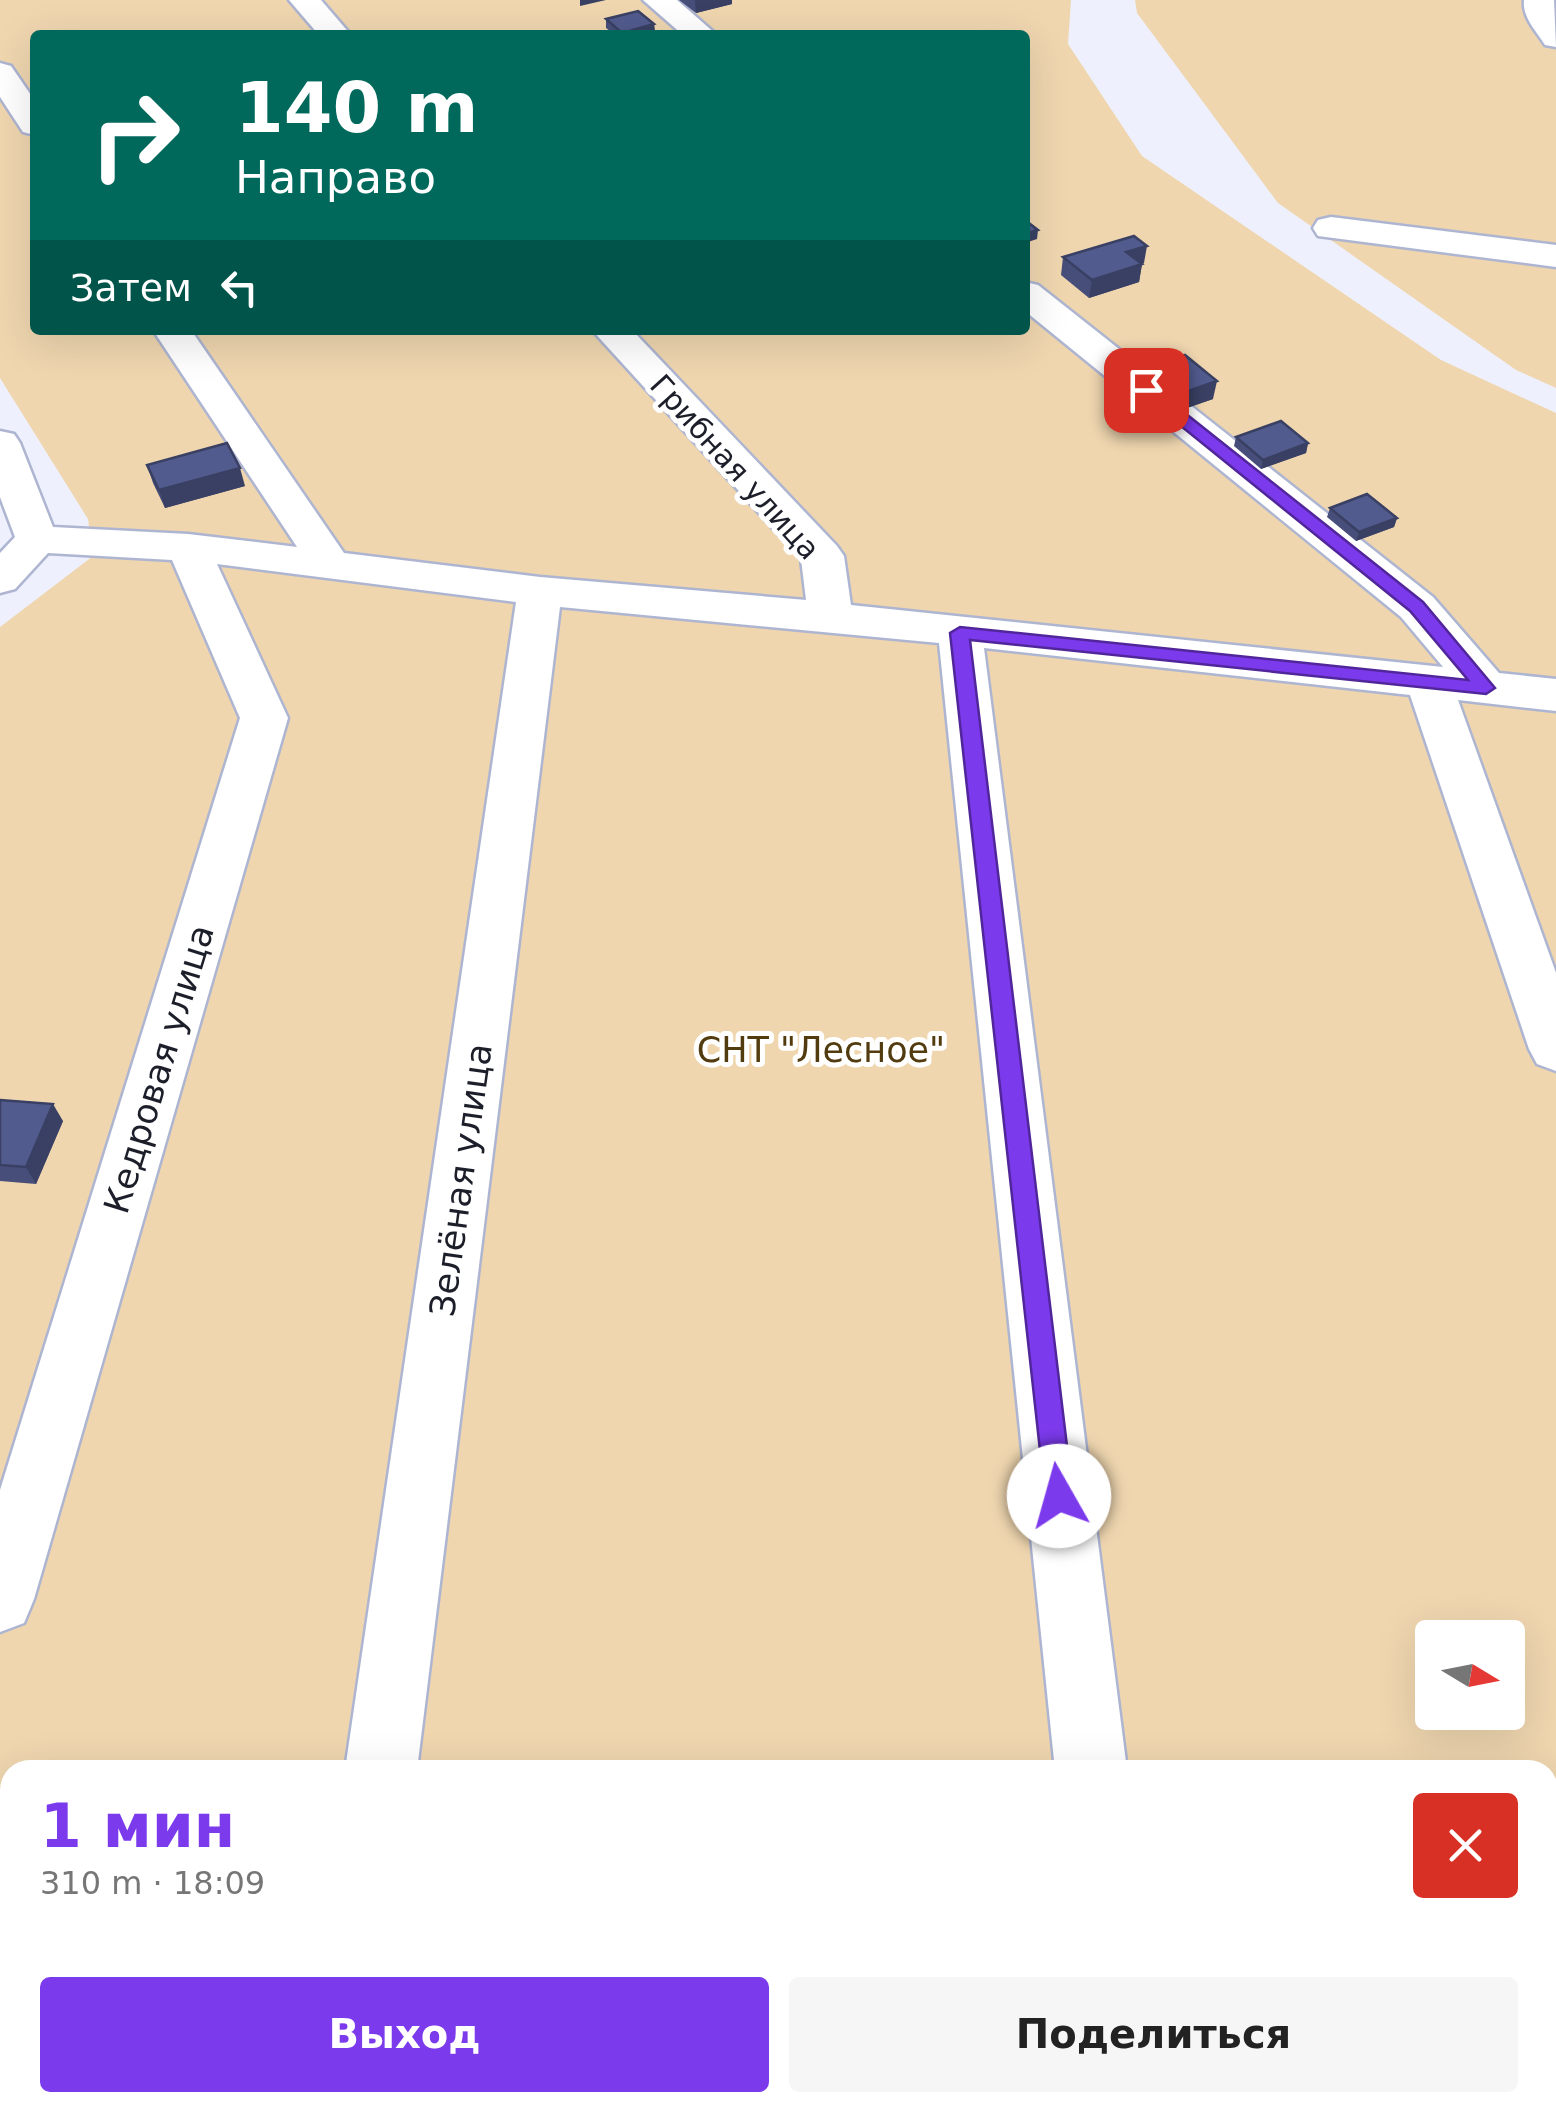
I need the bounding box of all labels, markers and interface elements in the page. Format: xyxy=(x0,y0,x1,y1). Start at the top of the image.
text: 140 m xyxy=(235,67,478,149)
icon: right xyxy=(70,70,200,200)
text: Направо xyxy=(235,151,436,204)
icon: left xyxy=(212,260,267,315)
text: Затем xyxy=(70,266,192,310)
pin xyxy=(1104,348,1189,433)
icon: arrive xyxy=(1119,363,1174,418)
street label: Грибная улица xyxy=(643,368,827,566)
street label: Кедровая улица xyxy=(96,920,222,1218)
park label: СНТ "Лесное" xyxy=(697,1030,945,1070)
street label: Зелёная улица xyxy=(422,1041,500,1319)
position arrow xyxy=(1007,1444,1111,1548)
north arrow xyxy=(1415,1620,1525,1730)
map controls xyxy=(1415,1620,1525,1730)
text: 1 мин xyxy=(40,1791,235,1861)
button: close xyxy=(1413,1793,1518,1898)
text: 310 m · 18:09 xyxy=(40,1864,265,1902)
button: Выход xyxy=(40,1977,769,2092)
button: Поделиться xyxy=(789,1977,1518,2092)

